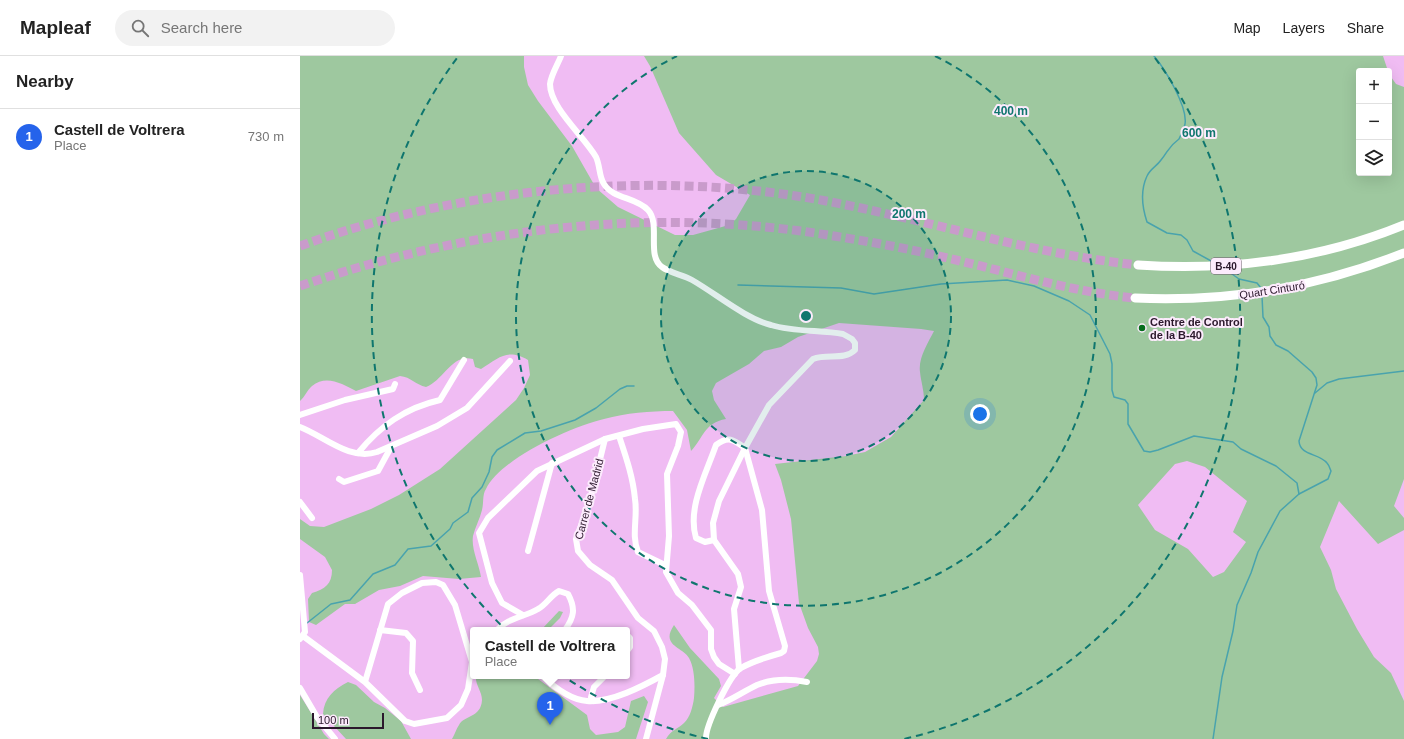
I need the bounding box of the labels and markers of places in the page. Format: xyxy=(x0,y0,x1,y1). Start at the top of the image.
centre of rings xyxy=(799,309,813,323)
place label: Centre de Control de la B-40 xyxy=(1150,316,1243,341)
marker: Centre de Control de la B-40 xyxy=(1137,323,1147,333)
pin: 1 xyxy=(537,692,563,725)

